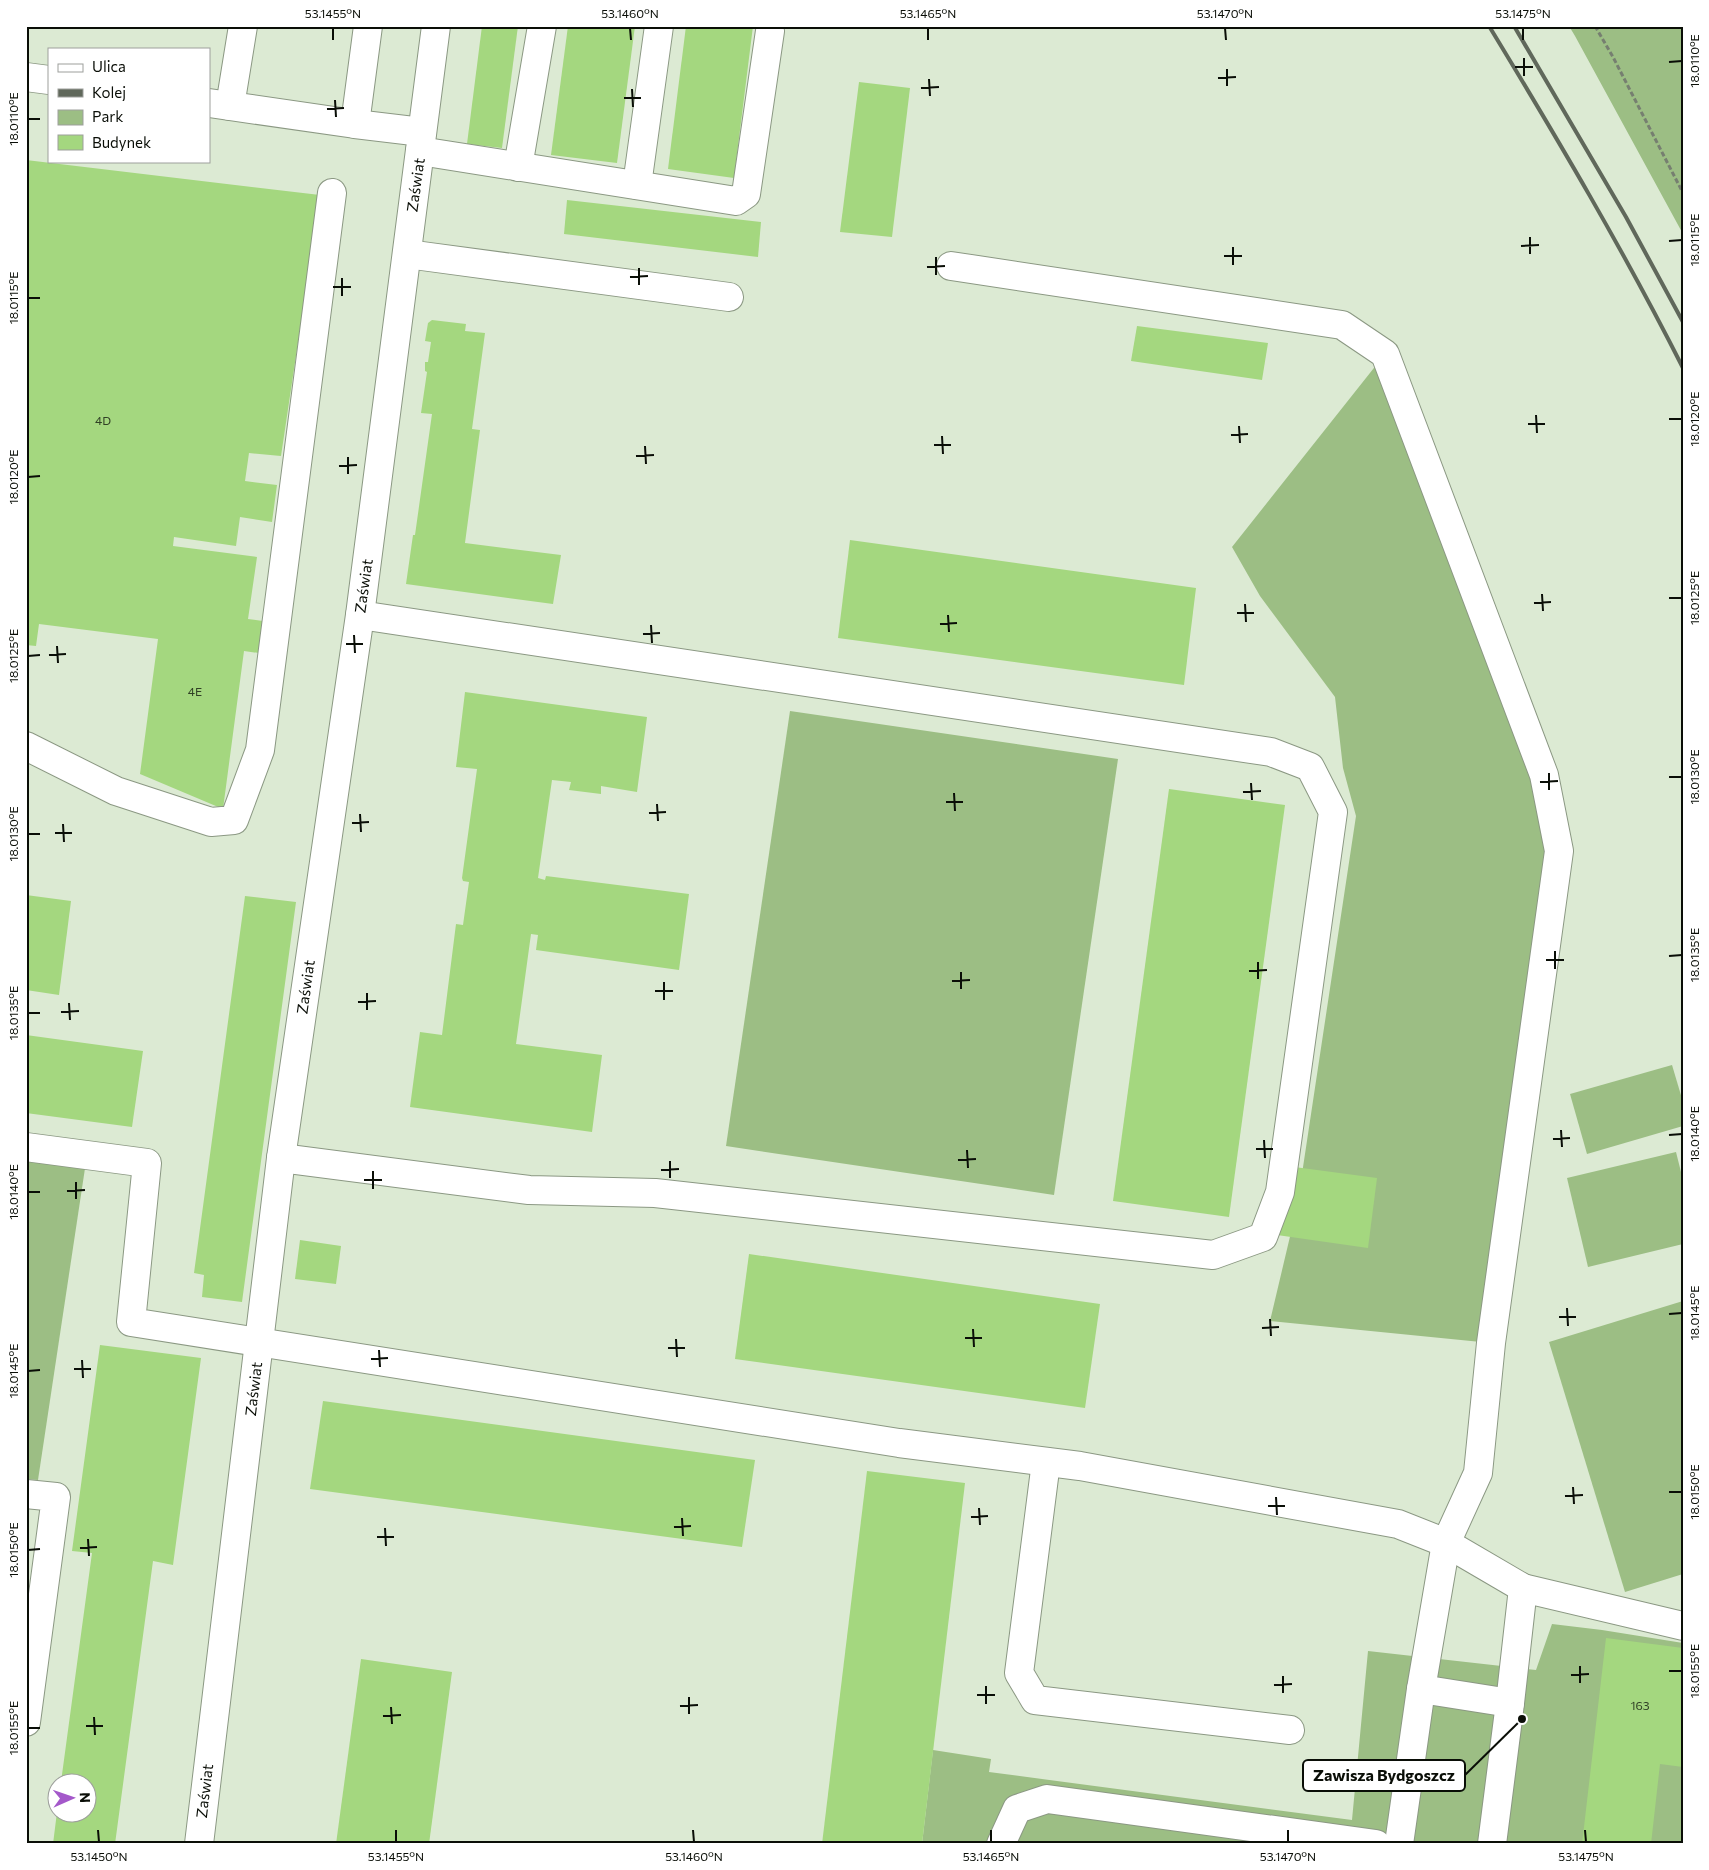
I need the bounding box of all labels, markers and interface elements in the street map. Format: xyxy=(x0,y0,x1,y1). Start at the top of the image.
text: 53.1455°N xyxy=(305,6,361,20)
text: 53.1460°N xyxy=(601,6,659,20)
text: 53.1465°N xyxy=(900,6,956,20)
text: 53.1470°N xyxy=(1197,6,1253,20)
text: 53.1475°N xyxy=(1495,6,1551,20)
text: 18.0110°E xyxy=(1687,34,1701,88)
legend xyxy=(48,48,210,162)
text: Ulica xyxy=(92,57,126,75)
text: Kolej xyxy=(92,83,126,101)
text: 18.0110°E xyxy=(6,92,20,146)
text: Park xyxy=(92,107,123,125)
text: Budynek xyxy=(92,133,151,151)
street label: Zaświat xyxy=(402,157,428,213)
text: 18.0115°E xyxy=(1687,214,1701,266)
text: 18.0115°E xyxy=(6,272,20,324)
text: 18.0120°E xyxy=(1687,392,1701,447)
house number: 4D xyxy=(95,413,111,427)
text: 18.0120°E xyxy=(6,450,20,505)
street label: Zaświat xyxy=(350,558,376,614)
text: 18.0125°E xyxy=(1687,571,1701,625)
text: 18.0125°E xyxy=(6,629,20,683)
house number: 4E xyxy=(188,684,202,698)
text: 18.0130°E xyxy=(1687,749,1701,805)
text: 18.0130°E xyxy=(6,806,20,862)
text: 18.0135°E xyxy=(1687,928,1701,982)
street label: Zaświat xyxy=(292,959,318,1015)
text: 18.0135°E xyxy=(6,986,20,1040)
text: 18.0140°E xyxy=(1687,1106,1701,1162)
text: 18.0140°E xyxy=(6,1164,20,1220)
text: 18.0145°E xyxy=(1687,1286,1701,1340)
text: 18.0145°E xyxy=(6,1344,20,1398)
street label: Zaświat xyxy=(241,1361,265,1417)
text: 18.0150°E xyxy=(1687,1464,1701,1520)
text: 18.0150°E xyxy=(6,1522,20,1578)
text: 18.0155°E xyxy=(1687,1644,1701,1698)
house number: 163 xyxy=(1630,1698,1650,1712)
text: 18.0155°E xyxy=(6,1701,20,1755)
callout: Zawisza Bydgoszcz xyxy=(1303,1760,1465,1791)
street label: Zaświat xyxy=(192,1763,216,1819)
text: Zawisza Bydgoszcz xyxy=(1313,1765,1455,1784)
north arrow xyxy=(48,1772,98,1822)
text: N xyxy=(77,1792,94,1803)
text: 53.1450°N xyxy=(70,1849,128,1863)
text: 53.1455°N xyxy=(368,1849,424,1863)
text: 53.1460°N xyxy=(665,1849,723,1863)
text: 53.1465°N xyxy=(963,1849,1019,1863)
text: 53.1470°N xyxy=(1260,1849,1316,1863)
text: 53.1475°N xyxy=(1558,1849,1614,1863)

